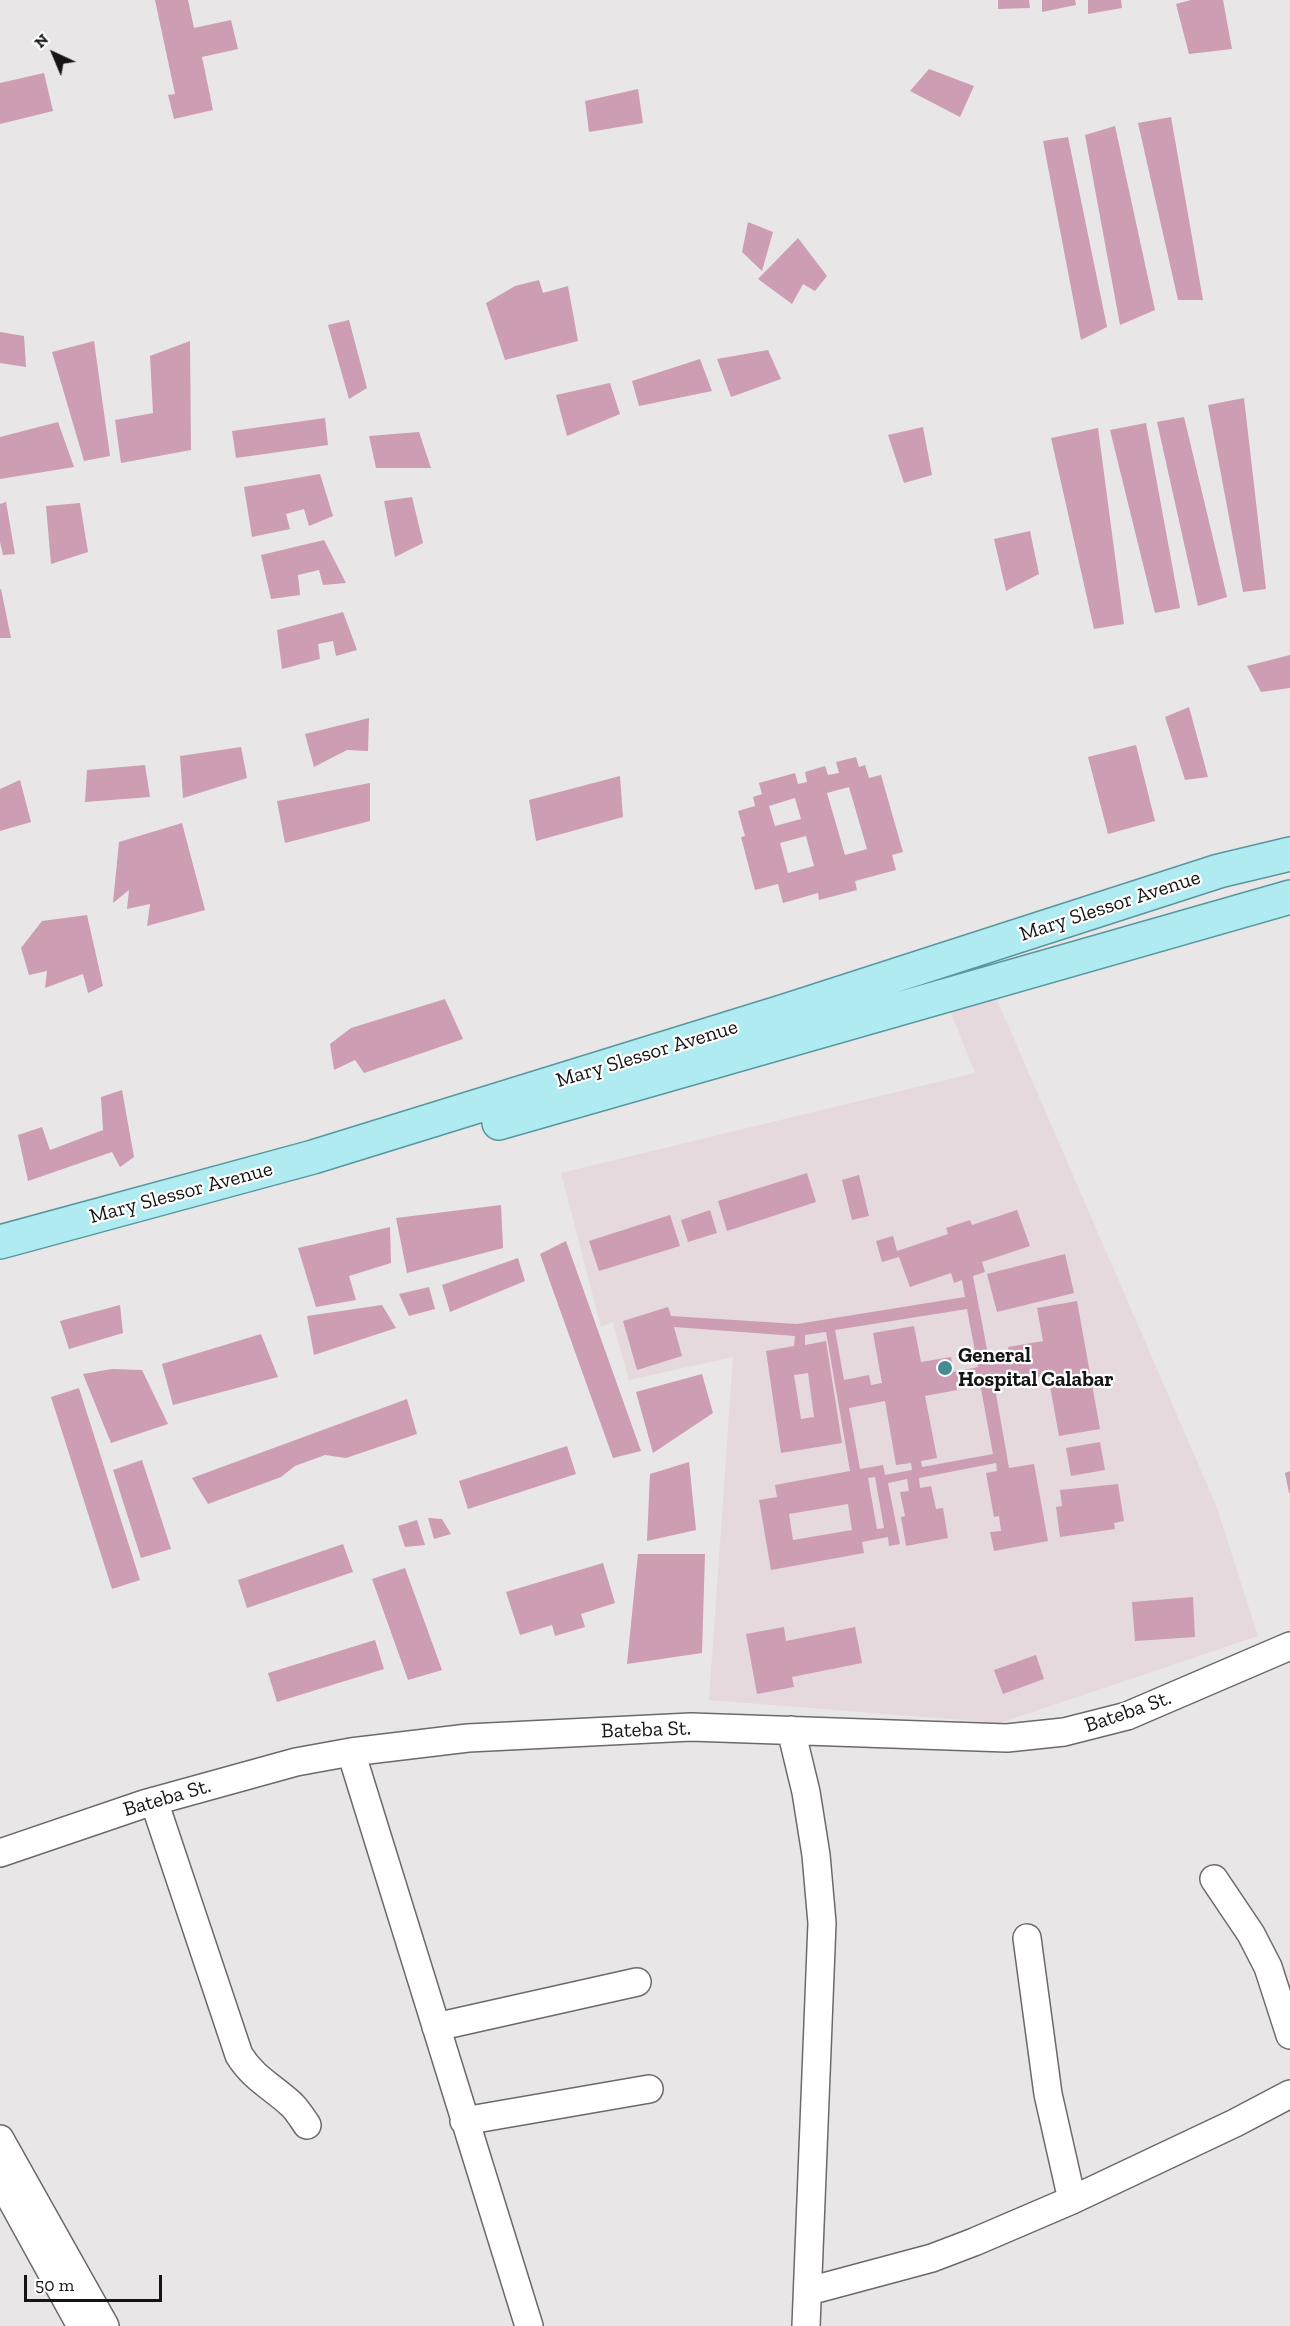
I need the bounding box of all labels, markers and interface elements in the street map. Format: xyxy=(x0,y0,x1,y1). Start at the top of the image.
north arrow xyxy=(24,24,84,84)
text: N xyxy=(30,30,52,52)
street label: Mary Slessor Avenue xyxy=(1016,865,1204,947)
street label: Mary Slessor Avenue xyxy=(553,1014,741,1094)
street label: Mary Slessor Avenue xyxy=(87,1156,275,1230)
place label: General Hospital Calabar xyxy=(958,1343,1114,1393)
marker: General Hospital Calabar xyxy=(936,1359,954,1377)
street label: Bateba St. xyxy=(1081,1685,1175,1739)
street label: Bateba St. xyxy=(601,1716,691,1744)
street label: Bateba St. xyxy=(120,1773,214,1823)
scale bar xyxy=(27,2263,165,2301)
text: 50 m xyxy=(35,2274,74,2296)

